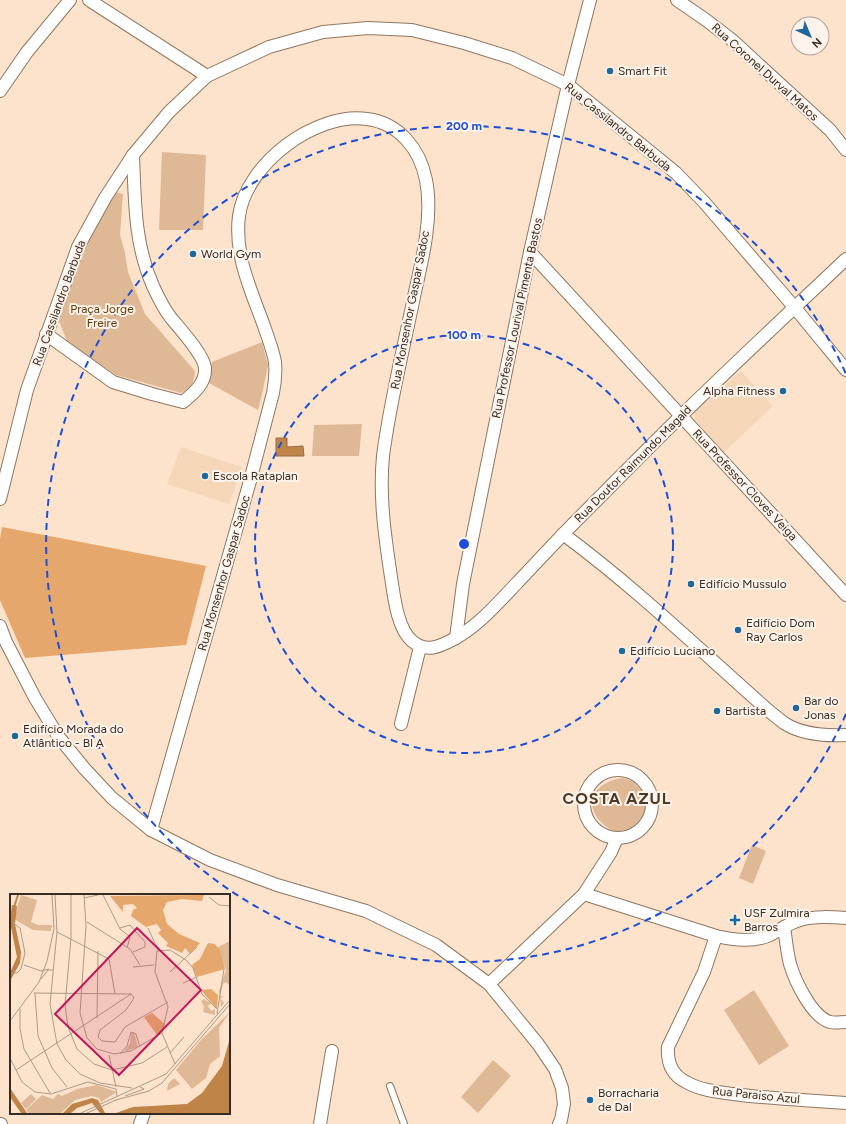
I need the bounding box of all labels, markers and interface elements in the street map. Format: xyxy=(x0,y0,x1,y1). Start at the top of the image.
north arrow xyxy=(790,16,830,56)
street label: Rua Coronel Durval Matos xyxy=(709,20,822,124)
text: N xyxy=(809,35,824,50)
place label: Smart Fit xyxy=(618,64,668,78)
marker: Smart Fit xyxy=(605,66,615,76)
street label: Rua Cassilandro Barbuda xyxy=(562,80,674,174)
text: 200 m xyxy=(446,119,482,133)
street label: Rua Professor Lourival Pimenta Bastos xyxy=(489,216,545,420)
street label: Rua Monsenhor Gaspar Sadoc xyxy=(388,229,432,391)
street label: Rua Cassilandro Barbuda xyxy=(30,238,88,368)
place label: World Gym xyxy=(201,247,261,261)
marker: World Gym xyxy=(188,249,198,259)
park label: Praça Jorge Freire xyxy=(70,302,134,330)
text: 100 m xyxy=(447,328,481,342)
place label: Alpha Fitness xyxy=(703,384,775,398)
marker: Alpha Fitness xyxy=(778,386,788,396)
street label: Rua Doutor Raimundo Magald xyxy=(572,403,694,525)
street label: Rua Professor Cloves Veiga xyxy=(690,426,800,544)
place label: Escola Rataplan xyxy=(213,469,298,483)
marker: Escola Rataplan xyxy=(200,471,210,481)
street label: Rua Monsenhor Gaspar Sadoc xyxy=(195,493,253,653)
centre of rings xyxy=(457,537,471,551)
place label: Edifício Mussulo xyxy=(699,577,787,591)
marker: Edifício Mussulo xyxy=(686,579,696,589)
place label: Edifício Dom Ray Carlos xyxy=(746,616,815,644)
marker: Edifício Dom Ray Carlos xyxy=(733,625,743,635)
place label: Edifício Luciano xyxy=(630,644,715,658)
marker: Edifício Luciano xyxy=(617,646,627,656)
place label: Bar do Jonas xyxy=(804,694,839,722)
marker: Bar do Jonas xyxy=(791,703,801,713)
place label: Bartista xyxy=(725,704,766,718)
marker: Bartista xyxy=(712,706,722,716)
place label: Edifício Morada do Atlântico - Bl A xyxy=(23,722,124,750)
marker: Edifício Morada do Atlântico - Bl A xyxy=(10,731,20,741)
district label: COSTA AZUL xyxy=(563,789,671,808)
inset map xyxy=(10,894,230,1114)
place label: USF Zulmira Barros xyxy=(744,906,810,934)
marker: USF Zulmira Barros xyxy=(729,914,741,926)
street label: Rua Paraiso Azul xyxy=(711,1083,801,1107)
place label: Borracharia de Dal xyxy=(598,1086,659,1114)
marker: Borracharia de Dal xyxy=(585,1095,595,1105)

